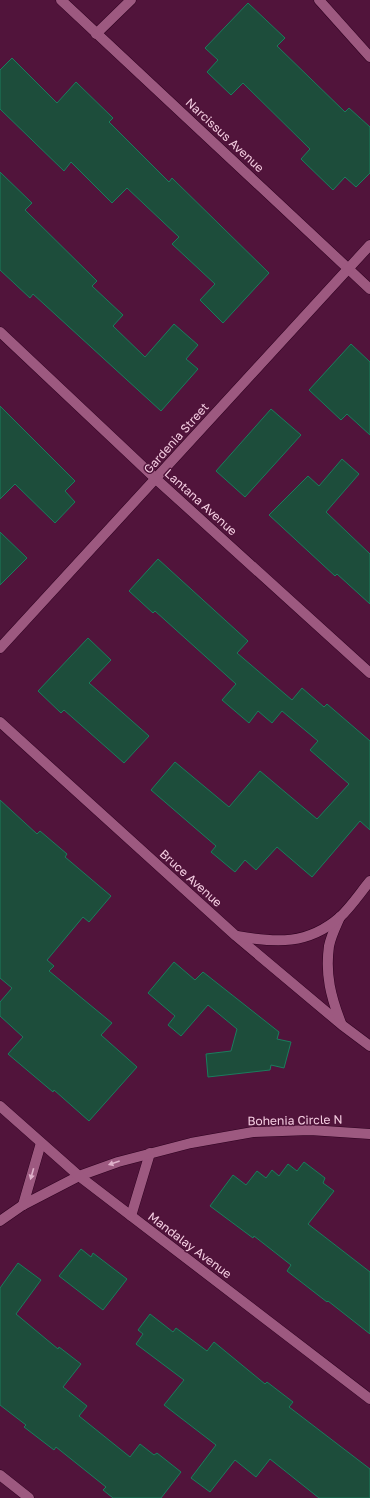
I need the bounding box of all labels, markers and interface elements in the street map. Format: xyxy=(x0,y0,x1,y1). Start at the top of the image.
street label: Narcissus Avenue xyxy=(183,95,267,175)
street label: Gardenia Street xyxy=(140,399,212,476)
street label: Lantana Avenue xyxy=(162,466,240,538)
street label: Bruce Avenue xyxy=(157,846,225,910)
street label: Bohenia Circle N xyxy=(247,1112,343,1128)
one-way arrow xyxy=(108,1161,120,1167)
one-way arrow xyxy=(29,1169,35,1181)
street label: Mandalay Avenue xyxy=(145,1209,235,1281)

